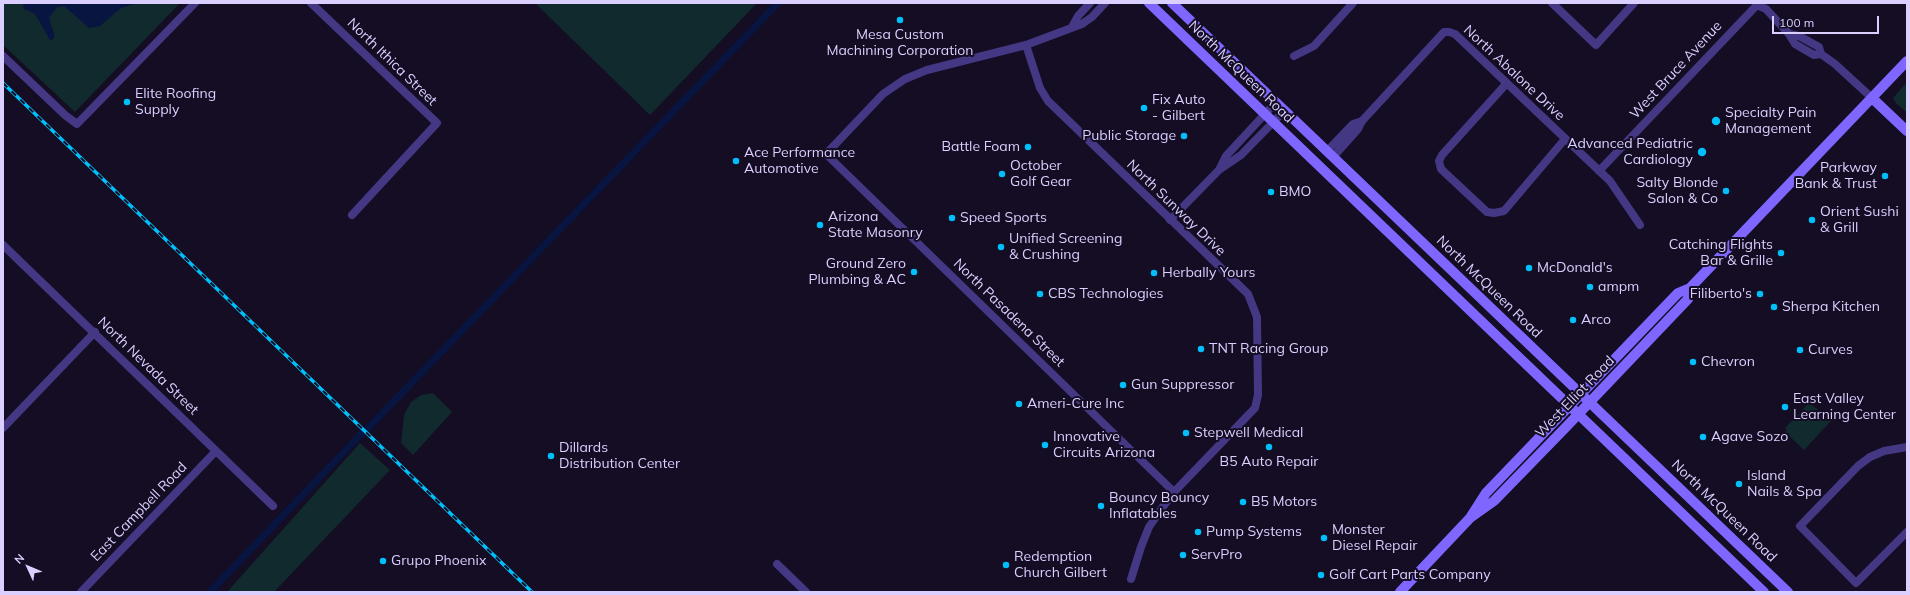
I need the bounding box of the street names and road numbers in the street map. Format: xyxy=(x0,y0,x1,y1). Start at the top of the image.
street label: North Ithica Street xyxy=(344,15,440,109)
street label: North McQueen Road xyxy=(1185,17,1297,127)
street label: West Bruce Avenue xyxy=(1626,18,1726,122)
street label: North Abalone Drive xyxy=(1460,22,1568,124)
street label: North Sunway Drive xyxy=(1123,157,1229,259)
street label: North McQueen Road xyxy=(1433,232,1545,342)
street label: North Pasadena Street xyxy=(950,255,1068,371)
street label: North Nevada Street xyxy=(94,314,202,418)
street label: West Elliot Road xyxy=(1532,353,1618,441)
street label: North McQueen Road xyxy=(1668,456,1780,566)
street label: East Campbell Road xyxy=(87,459,191,565)

